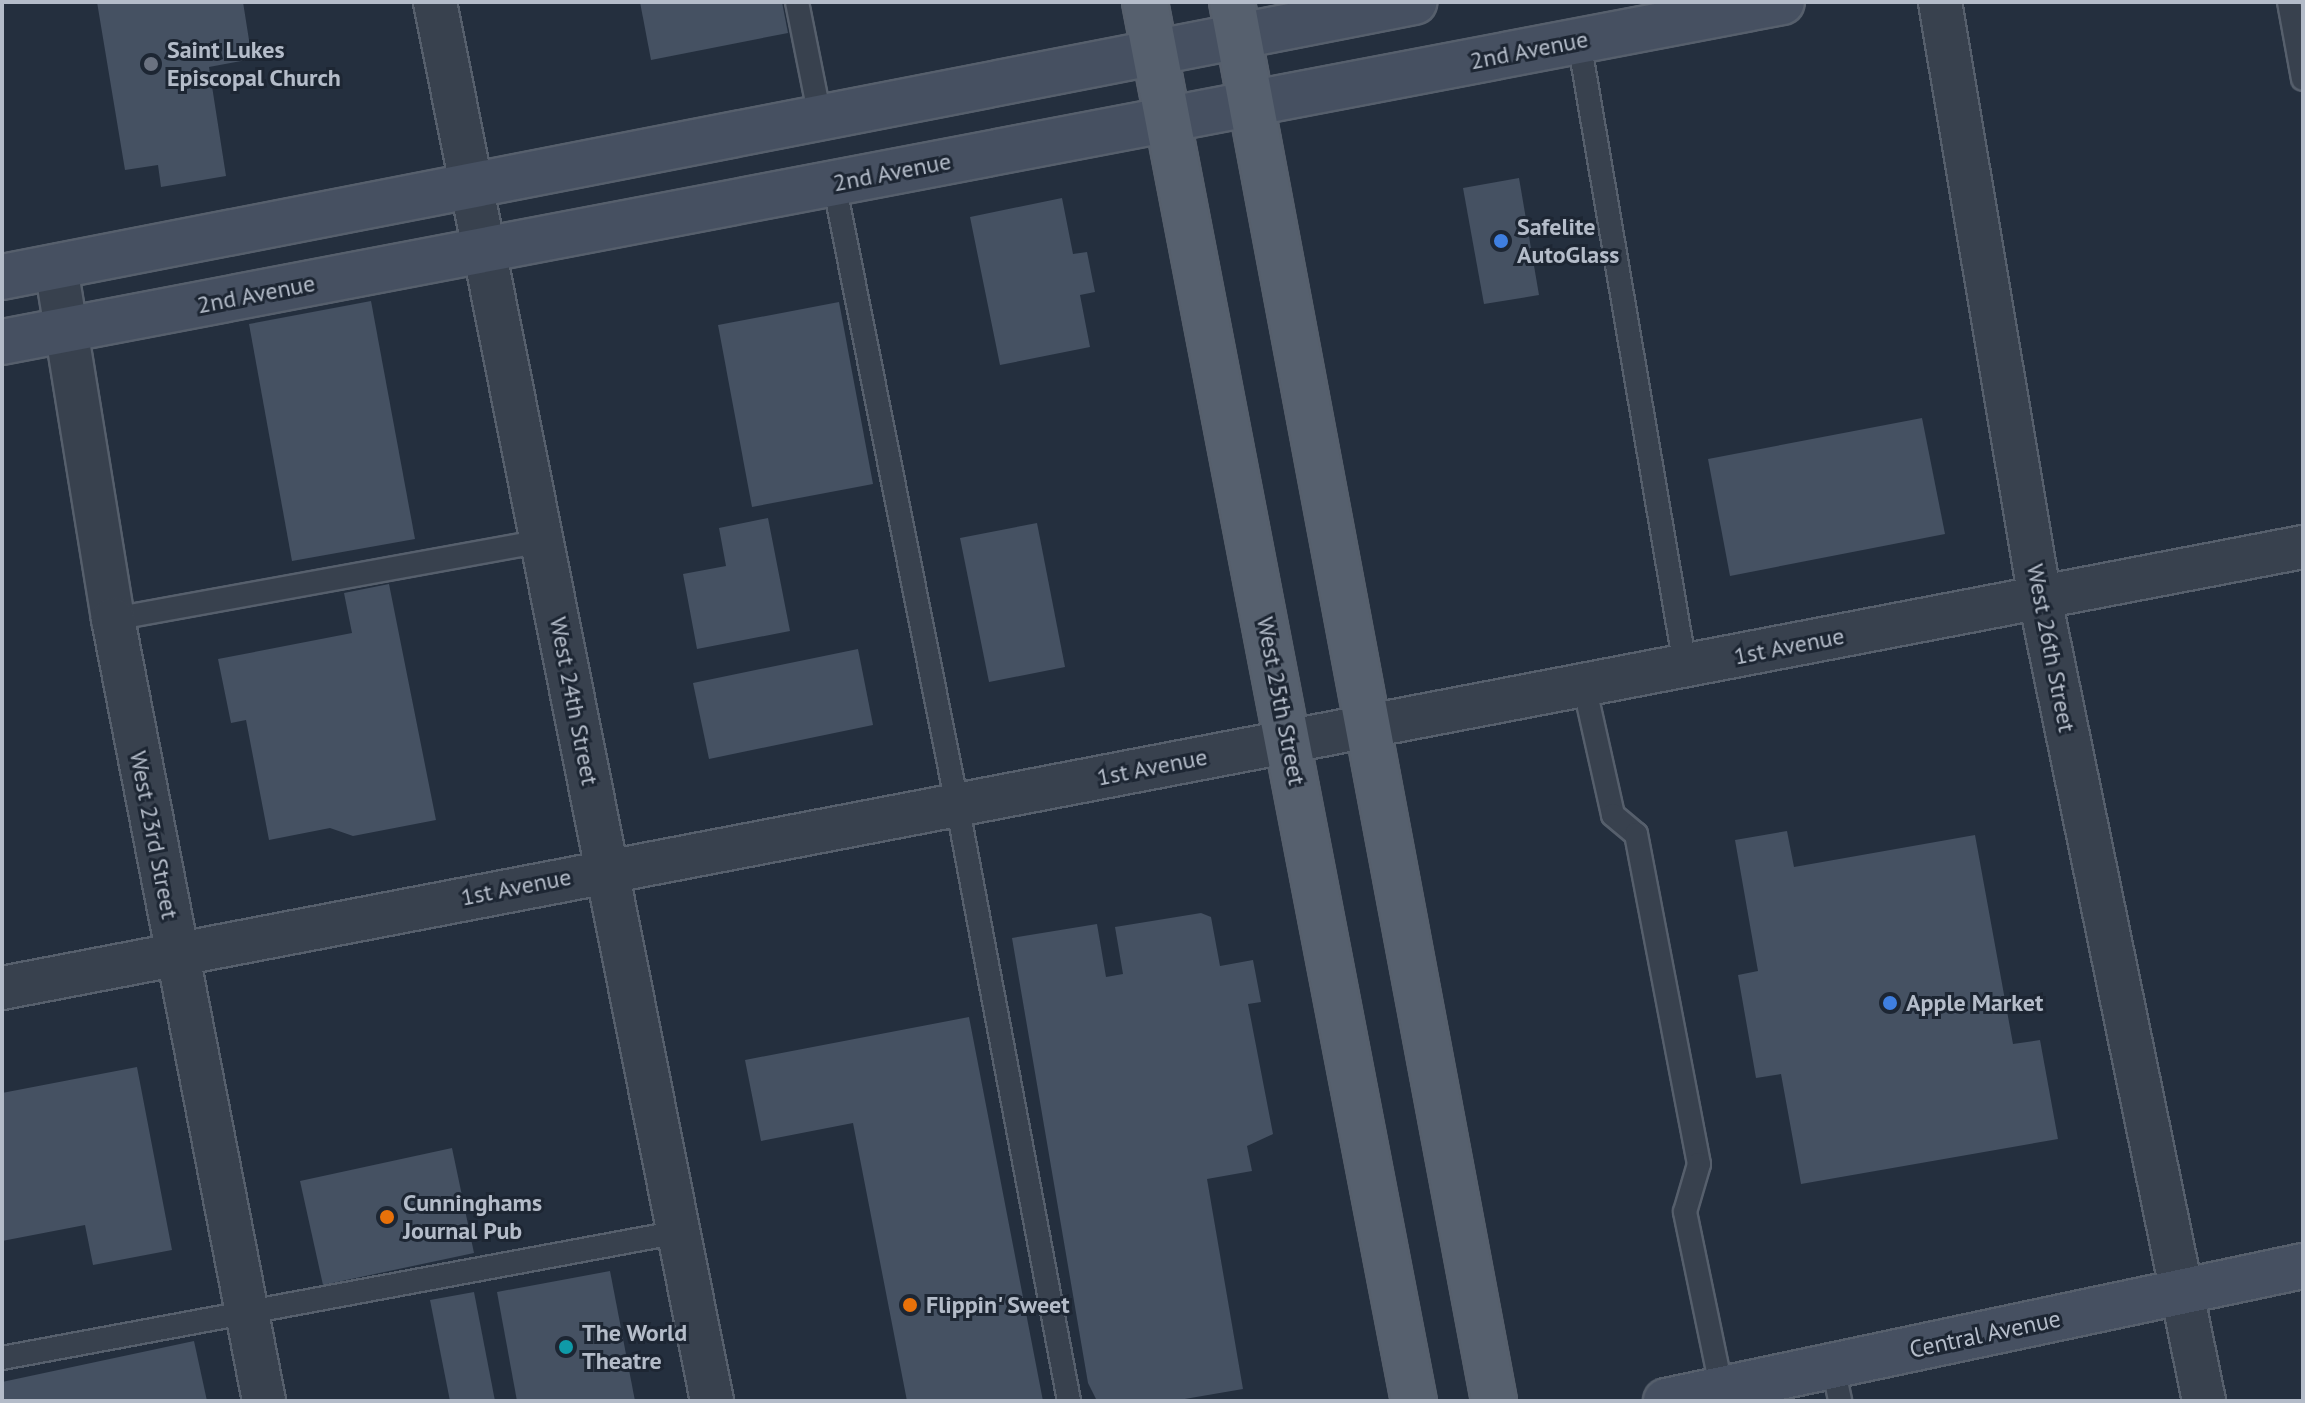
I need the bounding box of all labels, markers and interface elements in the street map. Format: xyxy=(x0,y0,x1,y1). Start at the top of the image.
street label: 2nd Avenue xyxy=(1467,24,1591,76)
place label: Saint Lukes Episcopal Church xyxy=(167,36,341,92)
marker: Saint Lukes Episcopal Church xyxy=(142,55,160,73)
street label: 2nd Avenue xyxy=(830,146,954,198)
place label: Safelite AutoGlass xyxy=(1517,213,1619,269)
marker: Safelite AutoGlass xyxy=(1492,232,1510,250)
street label: 2nd Avenue xyxy=(194,268,318,320)
street label: West 26th Street xyxy=(2021,561,2081,735)
street label: West 24th Street xyxy=(544,614,604,788)
street label: West 25th Street xyxy=(1251,614,1311,788)
street label: 1st Avenue xyxy=(1731,621,1847,671)
street label: 1st Avenue xyxy=(1094,742,1210,792)
street label: West 23rd Street xyxy=(124,748,184,922)
street label: 1st Avenue xyxy=(458,862,574,912)
place label: Apple Market xyxy=(1906,989,2043,1017)
marker: Apple Market xyxy=(1881,994,1899,1012)
place label: Cunninghams Journal Pub xyxy=(403,1189,542,1245)
marker: Cunninghams Journal Pub xyxy=(378,1208,396,1226)
place label: Flippin' Sweet xyxy=(926,1291,1072,1319)
marker: Flippin' Sweet xyxy=(901,1296,919,1314)
street label: Central Avenue xyxy=(1906,1304,2064,1364)
place label: The World Theatre xyxy=(582,1319,688,1375)
marker: The World Theatre xyxy=(557,1338,575,1356)

